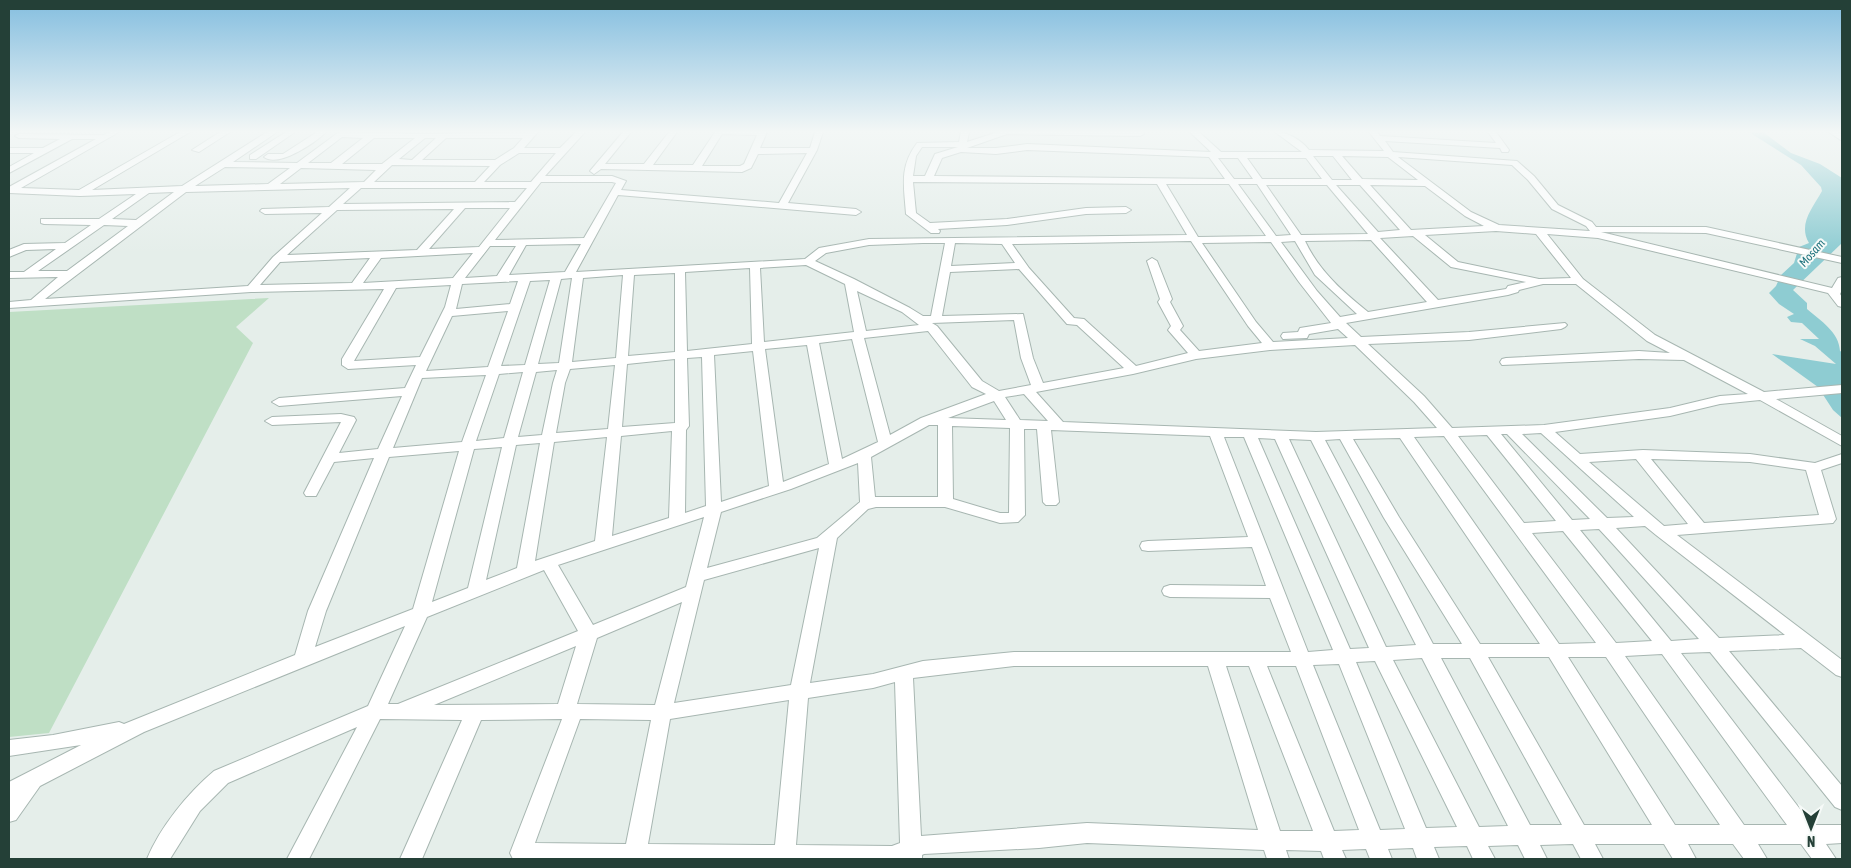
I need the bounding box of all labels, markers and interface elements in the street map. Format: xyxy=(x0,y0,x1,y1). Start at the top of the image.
water label: Mosam xyxy=(1796,236,1828,270)
north arrow xyxy=(1786,803,1836,853)
text: N xyxy=(1807,833,1815,849)

